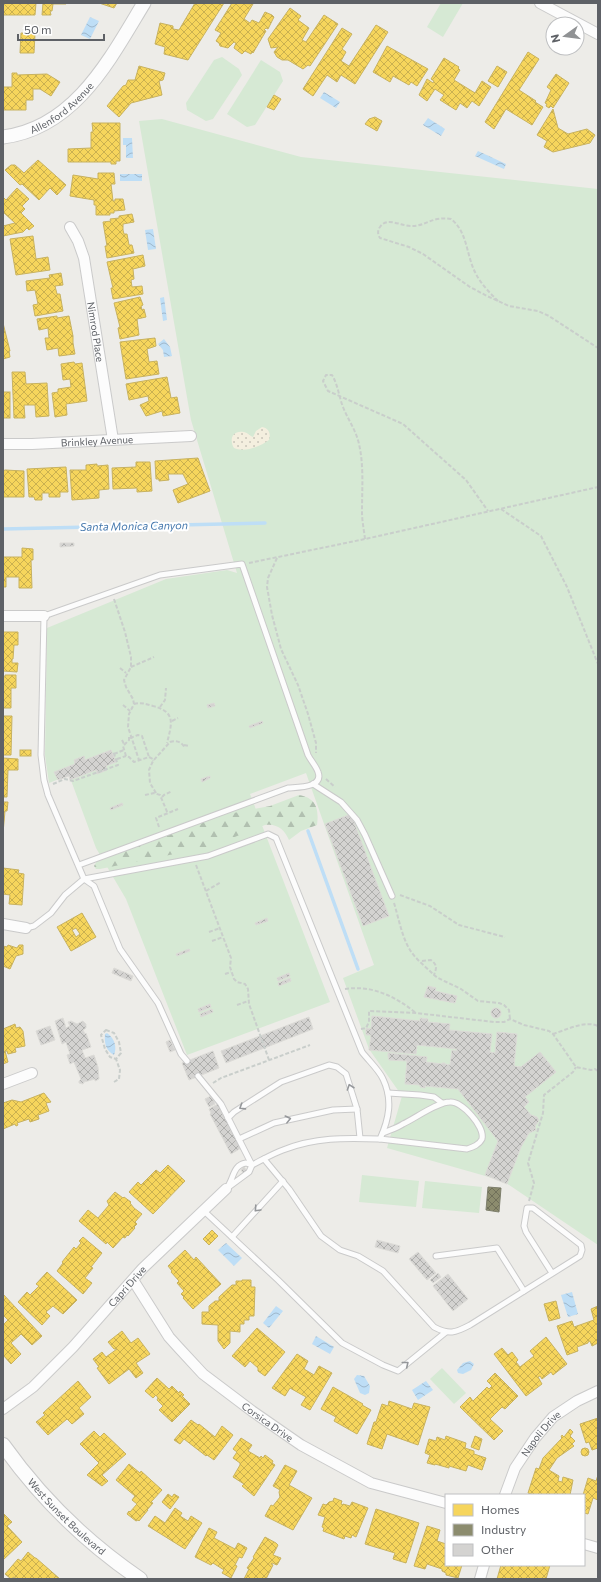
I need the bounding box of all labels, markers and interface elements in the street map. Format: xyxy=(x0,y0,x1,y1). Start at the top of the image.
scale bar xyxy=(18,16,104,42)
north arrow xyxy=(545,16,585,56)
text: 50 m xyxy=(24,22,52,36)
text: N xyxy=(548,33,562,44)
street label: Allenford Avenue xyxy=(28,80,96,136)
street label: Nimrod Place xyxy=(85,301,106,363)
street label: Brinkley Avenue xyxy=(60,433,133,449)
water label: Santa Monica Canyon xyxy=(80,518,188,533)
one-way arrow xyxy=(346,1083,355,1090)
one-way arrow xyxy=(239,1102,246,1109)
one-way arrow xyxy=(285,1116,291,1124)
one-way arrow xyxy=(255,1204,262,1212)
street label: Capri Drive xyxy=(106,1263,148,1309)
one-way arrow xyxy=(402,1362,409,1369)
street label: Corsica Drive xyxy=(240,1400,296,1444)
street label: Napoli Drive xyxy=(518,1408,563,1459)
street label: West Sunset Boulevard xyxy=(25,1476,108,1557)
legend xyxy=(445,1494,585,1566)
text: Homes xyxy=(481,1502,519,1516)
text: Industry xyxy=(481,1522,526,1536)
text: Other xyxy=(481,1542,514,1556)

